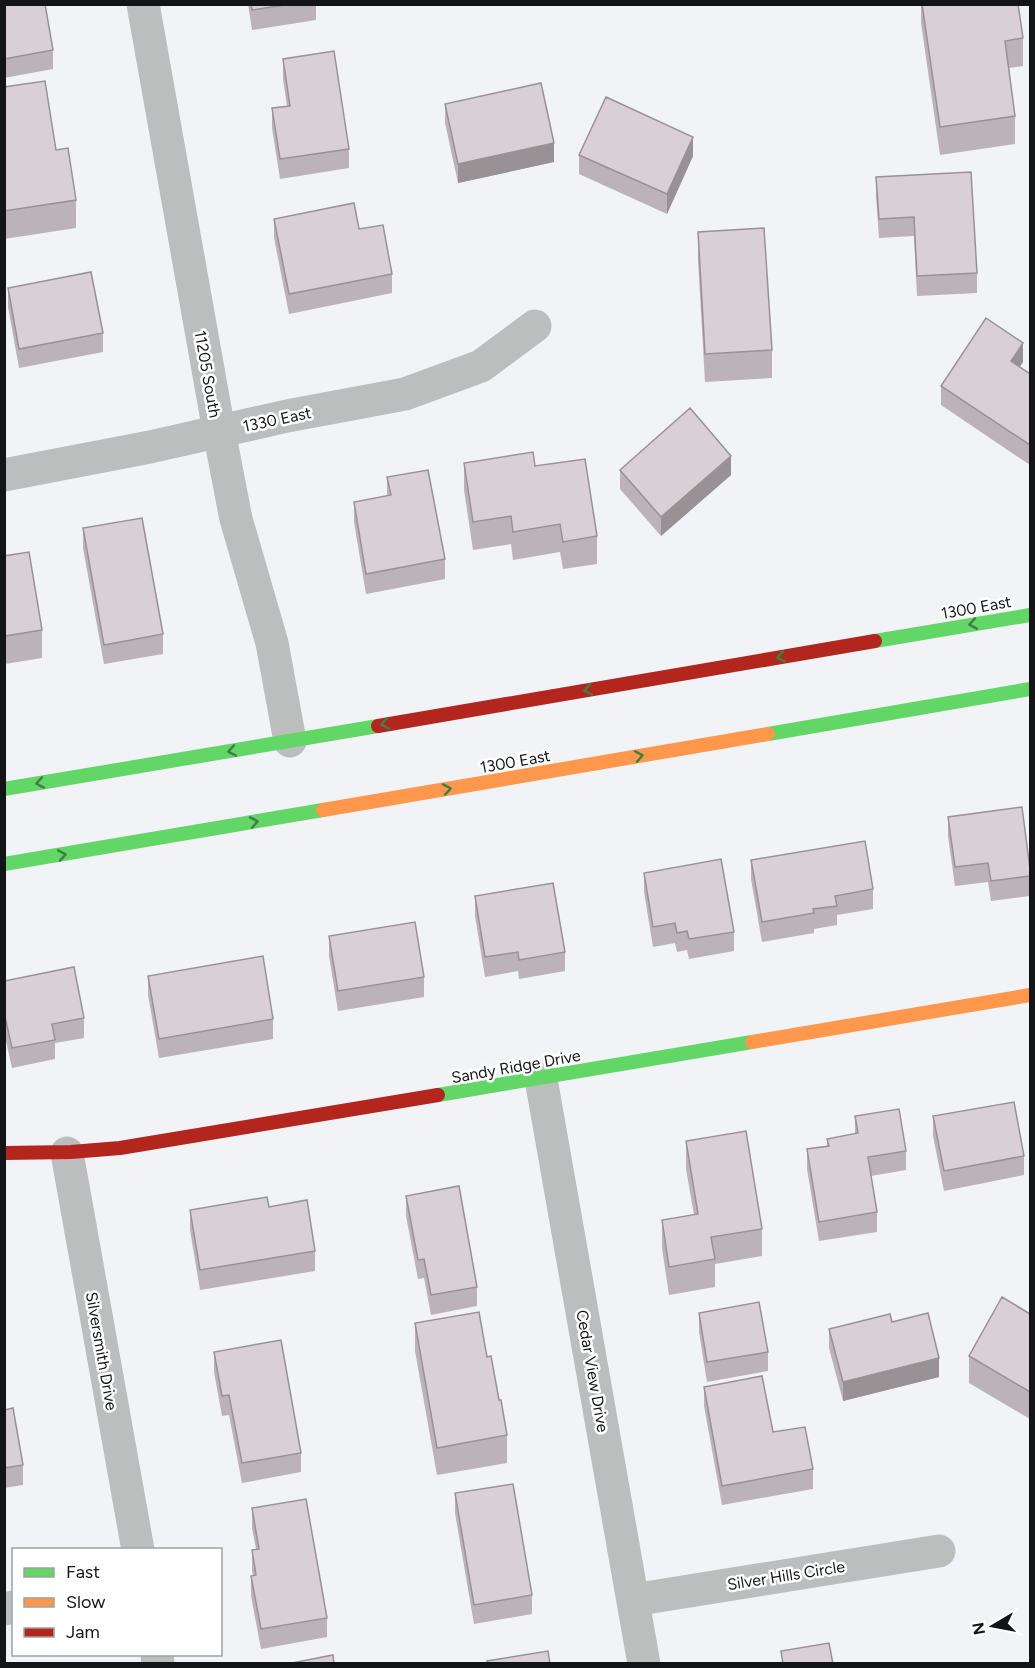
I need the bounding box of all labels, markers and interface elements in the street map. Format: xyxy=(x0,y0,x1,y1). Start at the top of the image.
street label: 11205 South xyxy=(190,329,225,419)
street label: 1330 East xyxy=(241,403,313,436)
street label: 1300 East xyxy=(940,592,1013,623)
one-way arrow xyxy=(968,618,977,630)
one-way arrow xyxy=(776,650,786,663)
one-way arrow xyxy=(584,683,593,695)
one-way arrow xyxy=(381,717,391,730)
one-way arrow xyxy=(228,744,237,756)
street label: 1300 East xyxy=(479,746,552,777)
one-way arrow xyxy=(633,750,643,763)
one-way arrow xyxy=(36,777,45,789)
one-way arrow xyxy=(441,783,451,796)
one-way arrow xyxy=(249,816,259,829)
one-way arrow xyxy=(58,849,67,861)
street label: Sandy Ridge Drive xyxy=(450,1046,582,1087)
street label: Silversmith Drive xyxy=(82,1290,121,1412)
street label: Cedar View Drive xyxy=(572,1308,613,1434)
legend xyxy=(12,1548,222,1656)
street label: Silver Hills Circle xyxy=(726,1557,847,1594)
text: Fast xyxy=(66,1561,100,1583)
text: Slow xyxy=(66,1591,105,1613)
north arrow xyxy=(963,1596,1023,1656)
text: Jam xyxy=(66,1621,100,1643)
text: N xyxy=(968,1621,989,1636)

